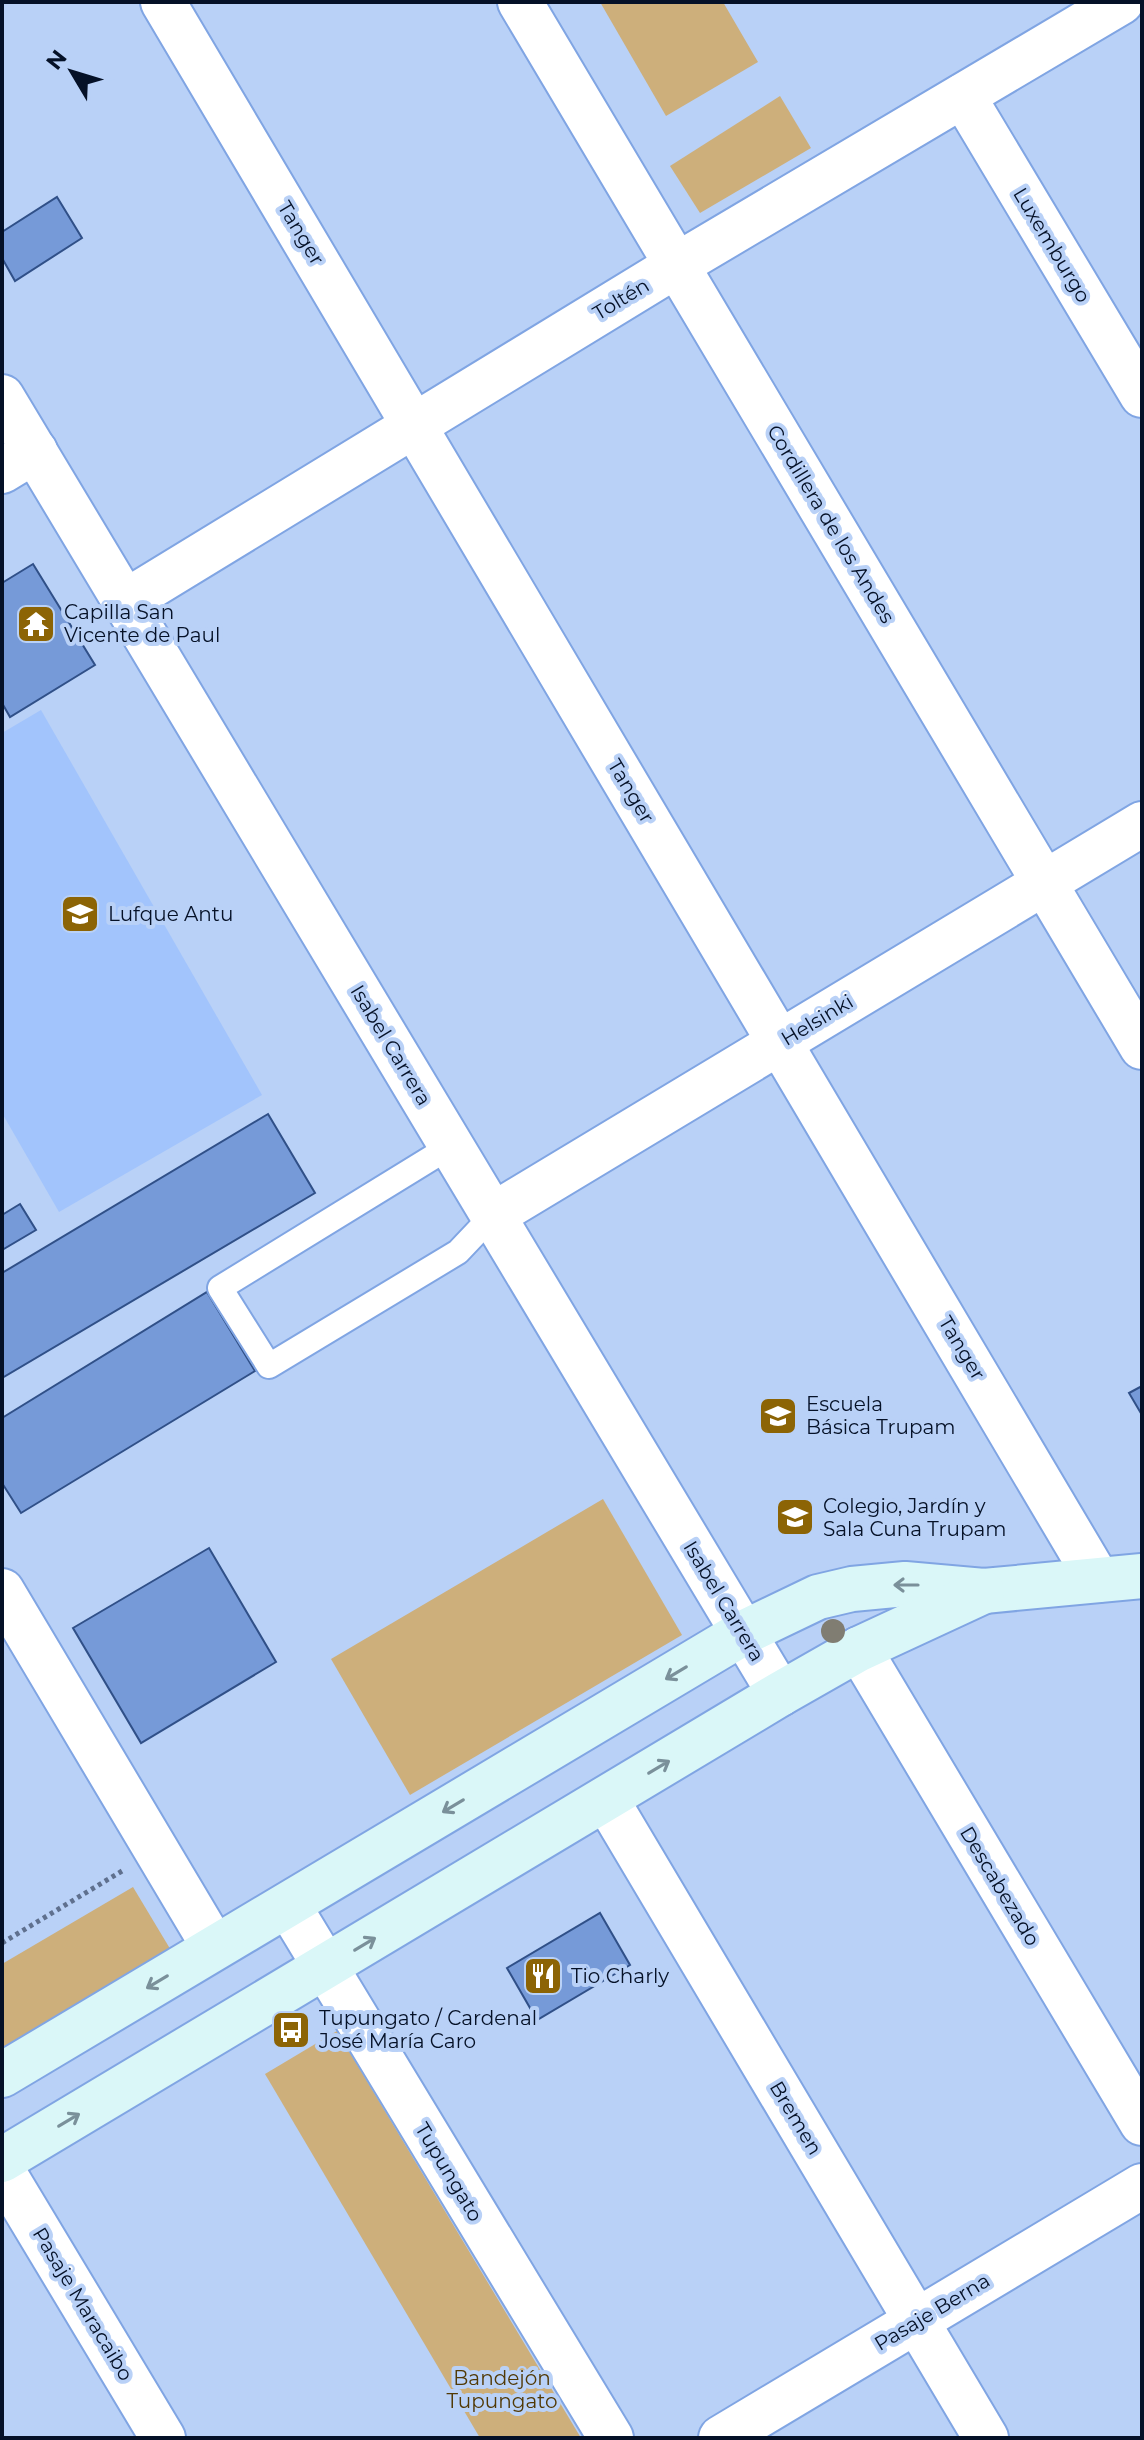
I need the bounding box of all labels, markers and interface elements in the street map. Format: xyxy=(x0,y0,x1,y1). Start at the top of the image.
north arrow xyxy=(32,32,112,112)
text: N xyxy=(41,45,73,75)
street label: Luxemburgo xyxy=(1008,183,1096,307)
street label: Tanger xyxy=(273,197,329,269)
street label: Toltén xyxy=(588,273,654,325)
street label: Cordillera de los Andes xyxy=(762,420,900,628)
place label: Capilla San Vicente de Paul xyxy=(64,600,220,647)
temple icon: Capilla San Vicente de Paul xyxy=(15,603,57,645)
street label: Tanger xyxy=(603,755,659,827)
school or university icon: Lufque Antu xyxy=(59,893,101,935)
place label: Lufque Antu xyxy=(108,902,233,926)
street label: Isabel Carrera xyxy=(346,980,436,1110)
street label: Helsinki xyxy=(777,989,857,1051)
street label: Tanger xyxy=(934,1312,990,1384)
place label: Escuela Básica Trupam xyxy=(806,1392,956,1439)
school or university icon: Escuela Básica Trupam xyxy=(757,1395,799,1437)
place label: Colegio, Jardín y Sala Cuna Trupam xyxy=(823,1494,1007,1541)
school or university icon: Colegio, Jardín y Sala Cuna Trupam xyxy=(774,1496,816,1538)
street label: Isabel Carrera xyxy=(679,1536,769,1666)
one-way arrow xyxy=(893,1577,920,1593)
one-way arrow xyxy=(665,1665,688,1681)
one-way arrow xyxy=(647,1759,670,1775)
one-way arrow xyxy=(442,1799,465,1815)
street label: Descabezado xyxy=(955,1822,1045,1950)
one-way arrow xyxy=(353,1936,376,1952)
restaurant icon: Tio Charly xyxy=(522,1955,564,1997)
place label: Tio Charly xyxy=(571,1964,669,1988)
one-way arrow xyxy=(146,1974,169,1990)
place label: Tupungato / Cardenal José María Caro xyxy=(318,2006,537,2053)
bus stop icon: Tupungato / Cardenal José María Caro xyxy=(270,2009,312,2051)
street label: Bremen xyxy=(765,2077,827,2159)
one-way arrow xyxy=(57,2112,80,2128)
street label: Tupungato xyxy=(410,2118,488,2226)
street label: Pasaje Maracaibo xyxy=(28,2223,138,2385)
street label: Pasaje Berna xyxy=(870,2268,994,2356)
park label: Bandejón Tupungato xyxy=(447,2366,557,2413)

